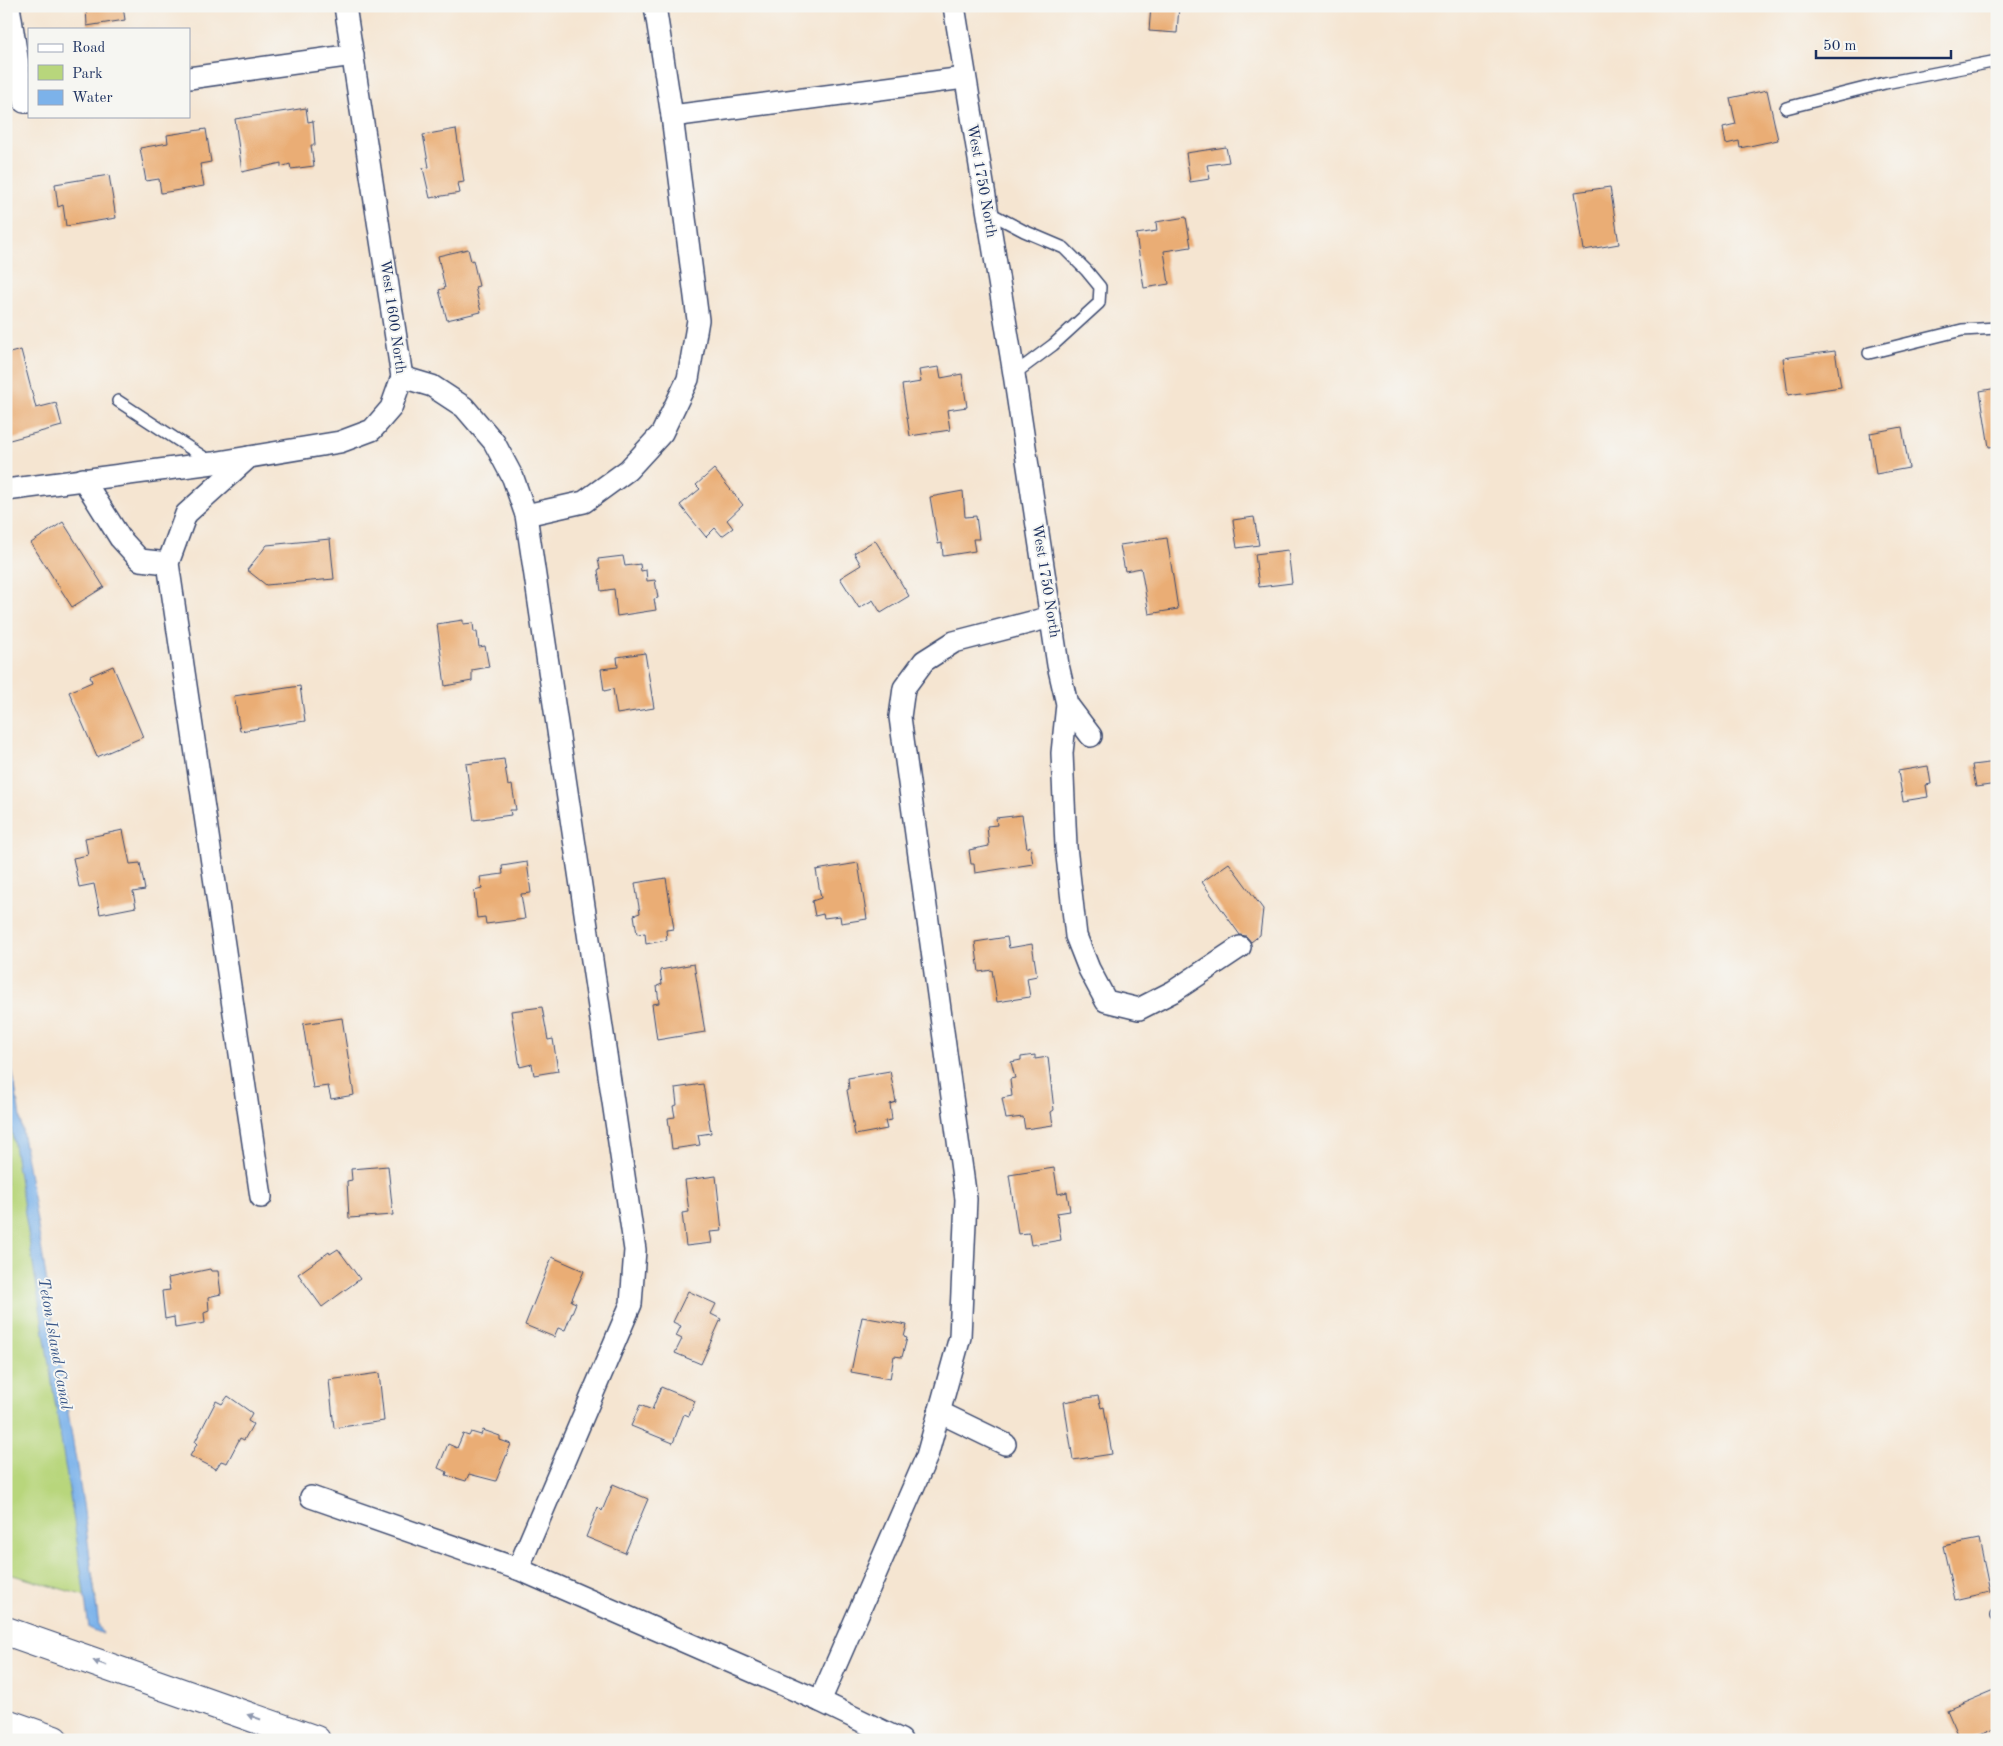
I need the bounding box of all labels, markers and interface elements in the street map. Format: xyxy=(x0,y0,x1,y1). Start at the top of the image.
legend xyxy=(28,28,190,118)
scale bar xyxy=(1816,28,1950,60)
text: 50 m xyxy=(1823,39,1857,54)
text: Road xyxy=(72,41,106,56)
text: Park xyxy=(72,67,103,82)
text: Water xyxy=(72,91,113,106)
street label: West 1750 North xyxy=(964,123,998,239)
street label: West 1600 North xyxy=(377,259,407,375)
street label: West 1750 North xyxy=(1029,523,1061,639)
water label: Teton Island Canal xyxy=(34,1277,74,1412)
one-way arrow xyxy=(93,1659,108,1666)
one-way arrow xyxy=(246,1712,261,1720)

